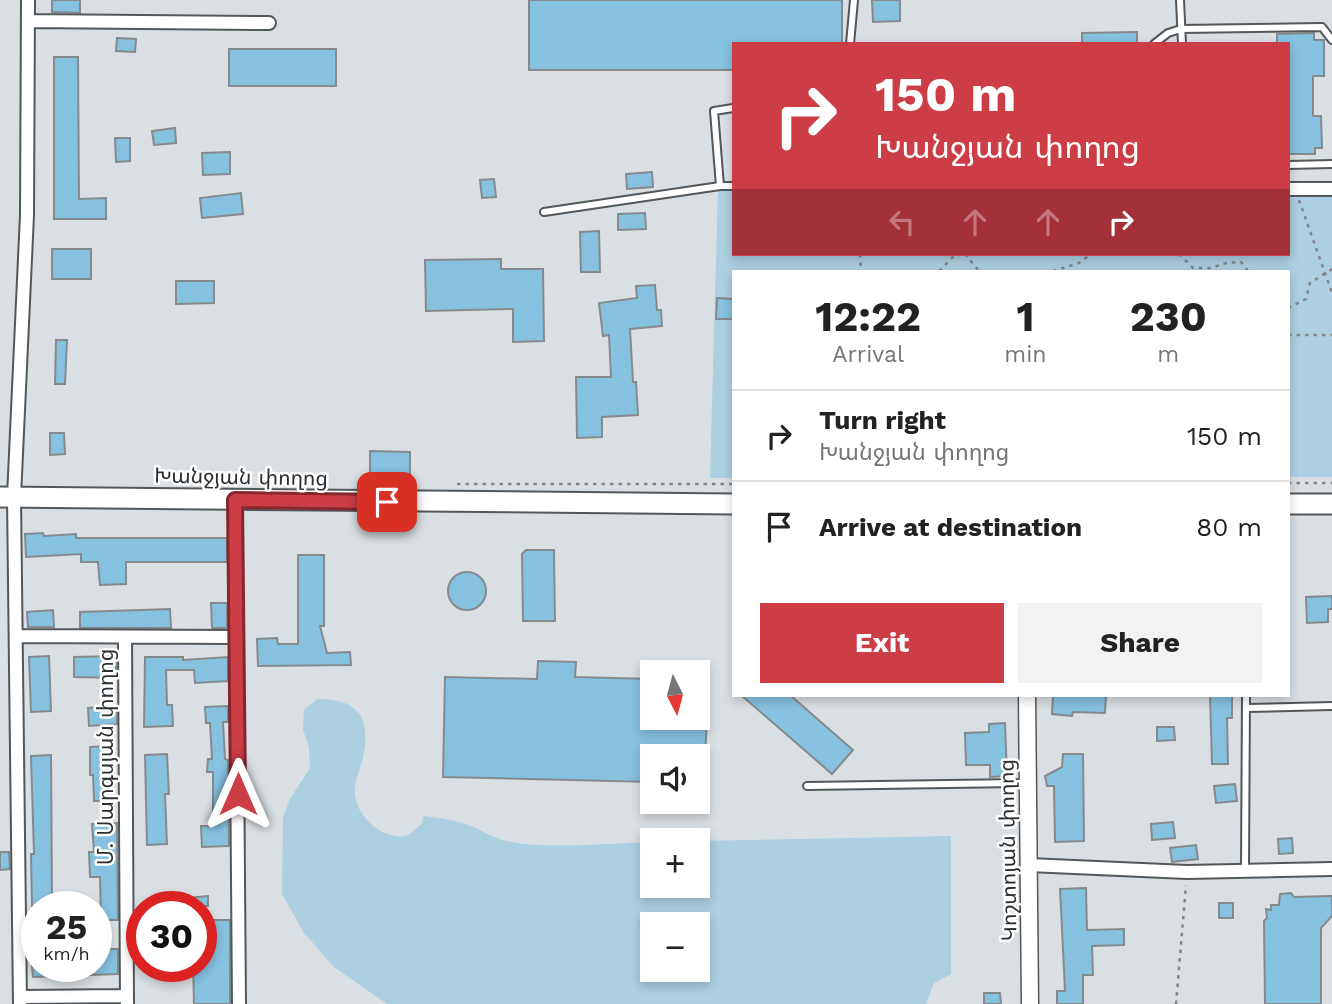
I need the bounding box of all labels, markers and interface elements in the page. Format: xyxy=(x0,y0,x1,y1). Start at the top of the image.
text: 150 m xyxy=(875,65,1016,123)
icon: right xyxy=(760,70,851,161)
text: Խանջյան փողոց xyxy=(875,128,1140,166)
icon: left xyxy=(883,203,921,241)
icon: ahead xyxy=(956,203,994,241)
icon: ahead xyxy=(1029,203,1067,241)
icon: right xyxy=(1102,203,1140,241)
text: 12:22 xyxy=(815,292,921,341)
text: 1 xyxy=(1016,292,1034,341)
text: 230 xyxy=(1130,292,1207,341)
text: Arrival xyxy=(832,341,904,368)
text: min xyxy=(1004,341,1047,368)
text: m xyxy=(1157,341,1179,368)
text: Turn right xyxy=(819,405,946,435)
icon: right xyxy=(760,417,798,455)
text: 150 m xyxy=(1187,421,1262,451)
text: Խանջյան փողոց xyxy=(819,439,1009,466)
street label: Խանջյան փողոց xyxy=(154,462,328,491)
pin xyxy=(357,472,417,532)
icon: arrive xyxy=(368,483,406,521)
icon: arrive xyxy=(760,508,798,546)
text: Arrive at destination xyxy=(819,512,1082,542)
text: 80 m xyxy=(1196,512,1262,542)
button: Exit xyxy=(760,603,1004,683)
button: Share xyxy=(1018,603,1262,683)
street label: Մ. Սարգսյան փողոց xyxy=(93,649,118,865)
north arrow xyxy=(640,660,710,730)
map controls xyxy=(640,660,710,982)
button: sound xyxy=(640,744,710,814)
position arrow xyxy=(201,757,275,831)
street label: Կոշտոյան փողոց xyxy=(993,759,1022,941)
button: + xyxy=(640,828,710,898)
speed limit sign: 30 xyxy=(126,891,217,982)
text: 25 xyxy=(46,906,87,948)
button: − xyxy=(640,912,710,982)
text: km/h xyxy=(43,943,90,964)

